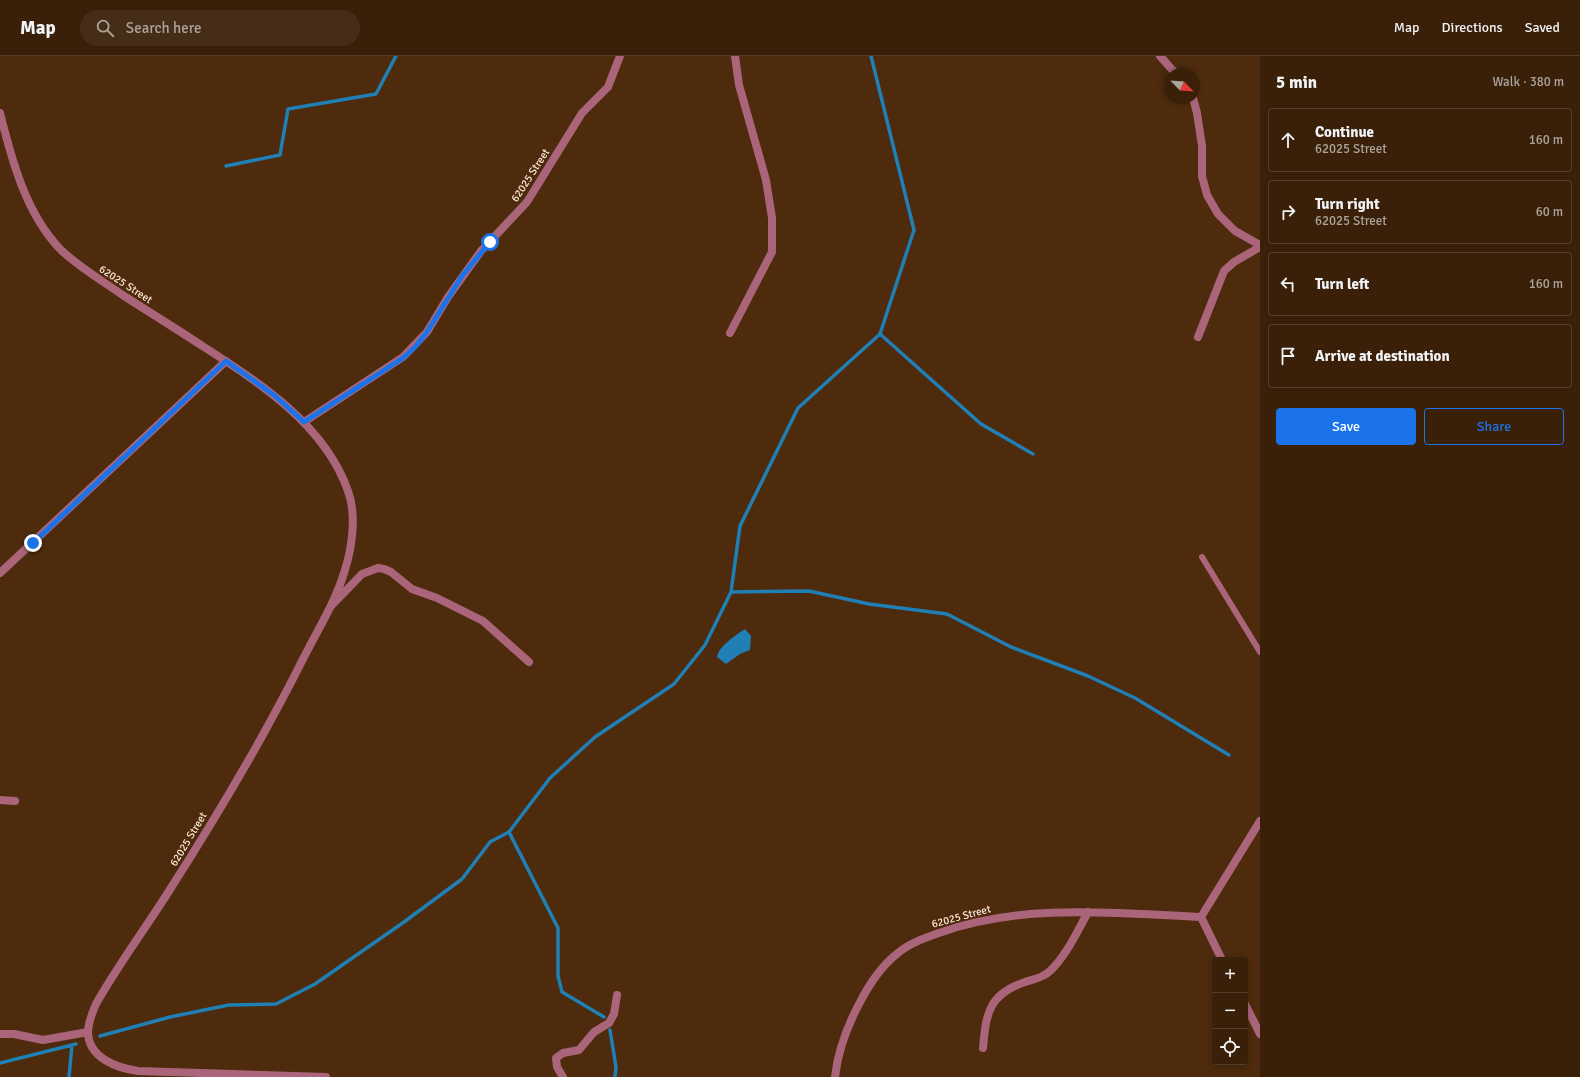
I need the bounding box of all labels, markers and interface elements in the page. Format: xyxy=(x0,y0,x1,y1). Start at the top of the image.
search box xyxy=(80,10,360,46)
text: Map xyxy=(20,16,56,40)
icon: search xyxy=(94,17,116,39)
text: Search here xyxy=(126,19,201,37)
text: Map xyxy=(1394,19,1420,36)
text: Directions xyxy=(1442,19,1503,36)
text: Saved xyxy=(1525,19,1560,36)
north arrow xyxy=(1164,68,1200,104)
text: 5 min xyxy=(1276,72,1317,93)
text: Walk · 380 m xyxy=(1493,74,1564,90)
text: Continue xyxy=(1315,123,1374,141)
icon: ahead xyxy=(1277,129,1299,151)
text: 160 m xyxy=(1529,132,1563,148)
text: 62025 Street xyxy=(1315,141,1387,157)
street label: 62025 Street xyxy=(508,146,553,204)
text: Turn right xyxy=(1315,195,1380,213)
icon: right xyxy=(1277,201,1299,223)
text: 60 m xyxy=(1536,204,1563,220)
text: 62025 Street xyxy=(1315,213,1387,229)
route start xyxy=(481,233,499,251)
street label: 62025 Street xyxy=(97,262,155,307)
icon: left xyxy=(1277,273,1299,295)
text: Turn left xyxy=(1315,275,1369,293)
text: 160 m xyxy=(1529,276,1563,292)
icon: arrive xyxy=(1277,345,1299,367)
text: Arrive at destination xyxy=(1315,347,1450,365)
button: Save xyxy=(1276,408,1416,445)
button: Share xyxy=(1424,408,1564,445)
route end xyxy=(24,534,42,552)
street label: 62025 Street xyxy=(167,810,210,869)
street label: 62025 Street xyxy=(930,902,992,931)
map controls xyxy=(1212,957,1248,1065)
button: + xyxy=(1212,957,1248,993)
button: − xyxy=(1212,993,1248,1029)
button: locate xyxy=(1212,1029,1248,1065)

